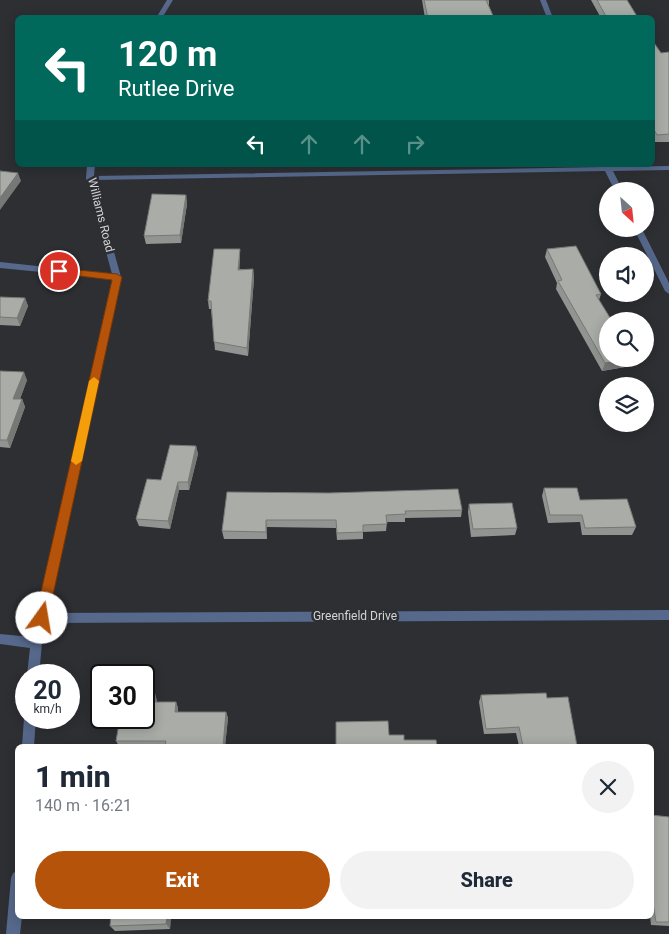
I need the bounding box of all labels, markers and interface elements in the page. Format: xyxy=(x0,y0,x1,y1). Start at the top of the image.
text: 120 m xyxy=(118,34,217,75)
icon: left xyxy=(35,35,100,100)
text: Rutlee Drive xyxy=(118,76,234,101)
icon: left xyxy=(242,130,270,158)
icon: ahead xyxy=(295,130,323,158)
icon: ahead xyxy=(348,130,376,158)
icon: right xyxy=(401,130,429,158)
street label: Williams Road xyxy=(85,176,117,254)
north arrow xyxy=(599,182,654,238)
map controls xyxy=(599,182,654,432)
button: sound xyxy=(599,247,654,302)
pin xyxy=(38,250,80,292)
icon: arrive xyxy=(45,257,73,285)
button: search xyxy=(599,312,654,367)
button: layers xyxy=(599,377,654,432)
position arrow xyxy=(15,591,67,643)
street label: Greenfield Drive xyxy=(313,609,397,623)
speed limit sign: 30 xyxy=(90,664,155,729)
text: 20 xyxy=(33,676,62,705)
text: km/h xyxy=(33,702,62,716)
text: 1 min xyxy=(35,759,111,794)
button: close xyxy=(582,761,634,813)
text: 140 m · 16:21 xyxy=(35,796,132,815)
button: Exit xyxy=(35,851,330,909)
button: Share xyxy=(340,851,634,909)

